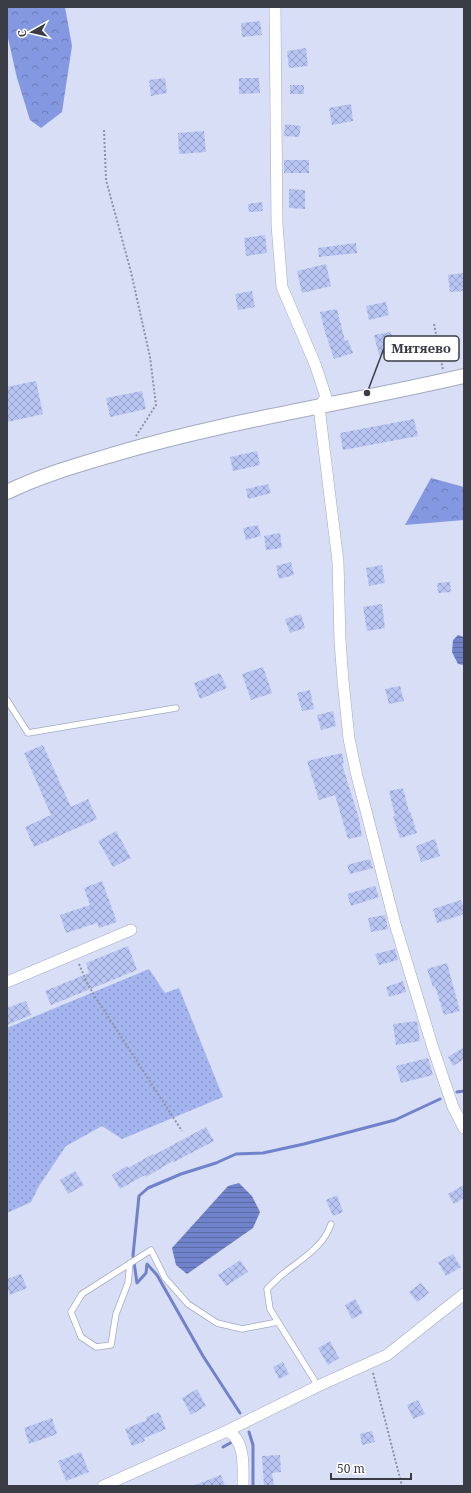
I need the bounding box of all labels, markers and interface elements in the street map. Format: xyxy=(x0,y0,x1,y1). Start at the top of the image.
north arrow xyxy=(12,12,52,52)
text: С xyxy=(14,29,30,38)
callout: Митяево xyxy=(384,336,459,361)
text: Митяево xyxy=(391,339,451,357)
scale bar xyxy=(331,1455,411,1481)
text: 50 m xyxy=(337,1460,365,1477)

